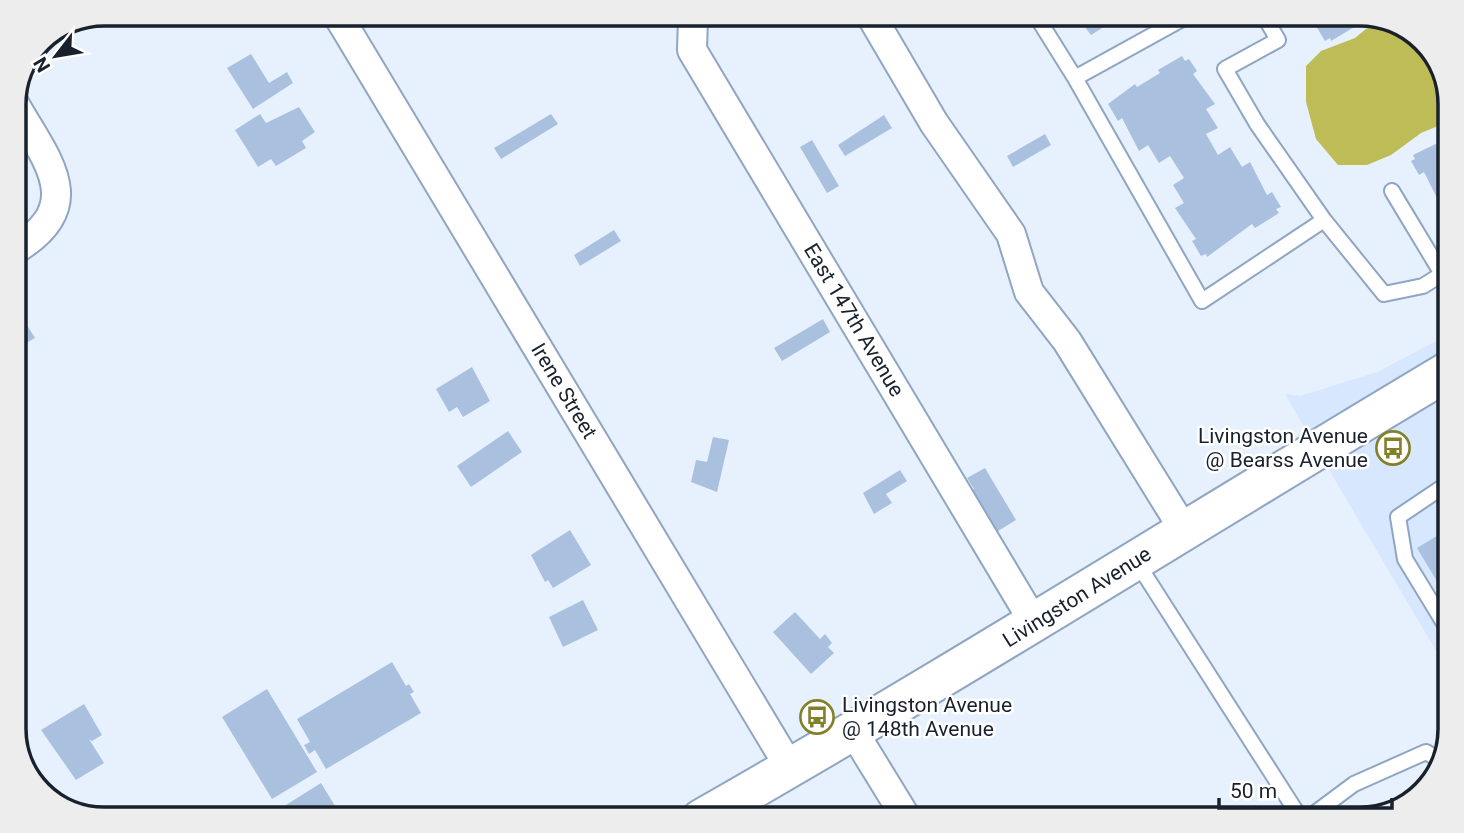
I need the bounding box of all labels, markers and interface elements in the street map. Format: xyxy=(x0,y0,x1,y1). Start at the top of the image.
north arrow xyxy=(21,21,91,91)
text: N xyxy=(29,53,55,76)
street label: East 147th Avenue xyxy=(799,239,909,401)
street label: Irene Street xyxy=(526,339,602,443)
place label: Livingston Avenue @ Bearss Avenue xyxy=(1198,424,1368,472)
bus stop icon: Livingston Avenue @ Bearss Avenue xyxy=(1374,429,1412,467)
street label: Livingston Avenue xyxy=(999,542,1155,652)
place label: Livingston Avenue @ 148th Avenue xyxy=(842,693,1012,741)
bus stop icon: Livingston Avenue @ 148th Avenue xyxy=(798,698,836,736)
scale bar xyxy=(1219,766,1392,810)
text: 50 m xyxy=(1230,779,1277,803)

